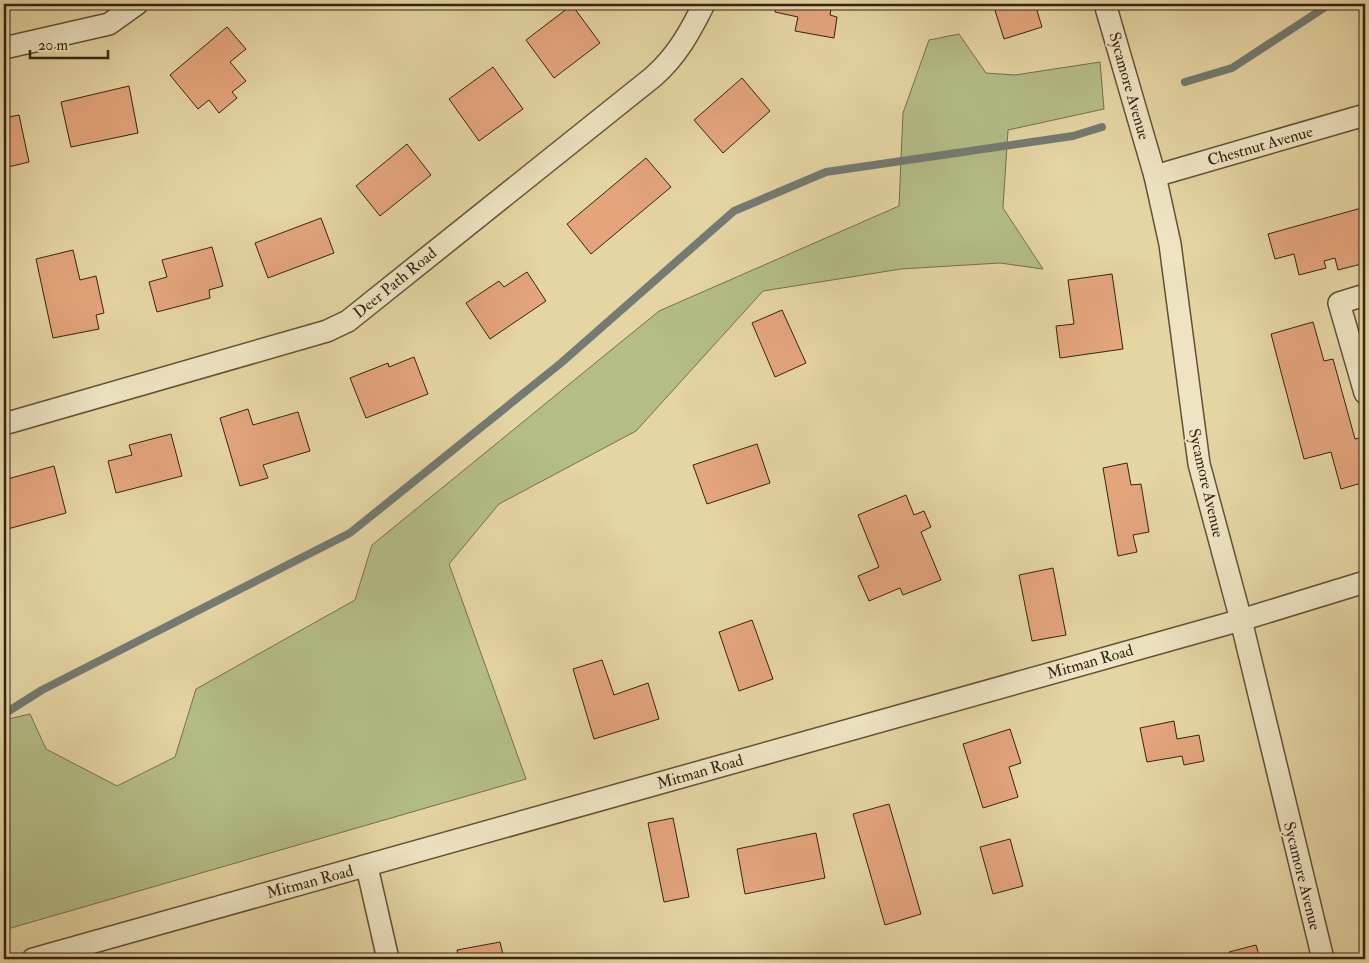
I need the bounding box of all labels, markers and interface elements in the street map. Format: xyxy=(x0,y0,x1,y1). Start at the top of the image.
scale bar xyxy=(30,28,108,60)
street label: Sycamore Avenue xyxy=(1104,30,1154,142)
text: 20 m xyxy=(38,36,68,55)
street label: Chestnut Avenue xyxy=(1205,121,1315,171)
street label: Deer Path Road xyxy=(349,243,441,323)
street label: Sycamore Avenue xyxy=(1184,427,1228,540)
street label: Mitman Road xyxy=(1045,640,1136,684)
street label: Mitman Road xyxy=(655,750,746,794)
street label: Sycamore Avenue xyxy=(1279,820,1325,933)
street label: Mitman Road xyxy=(264,861,356,903)

